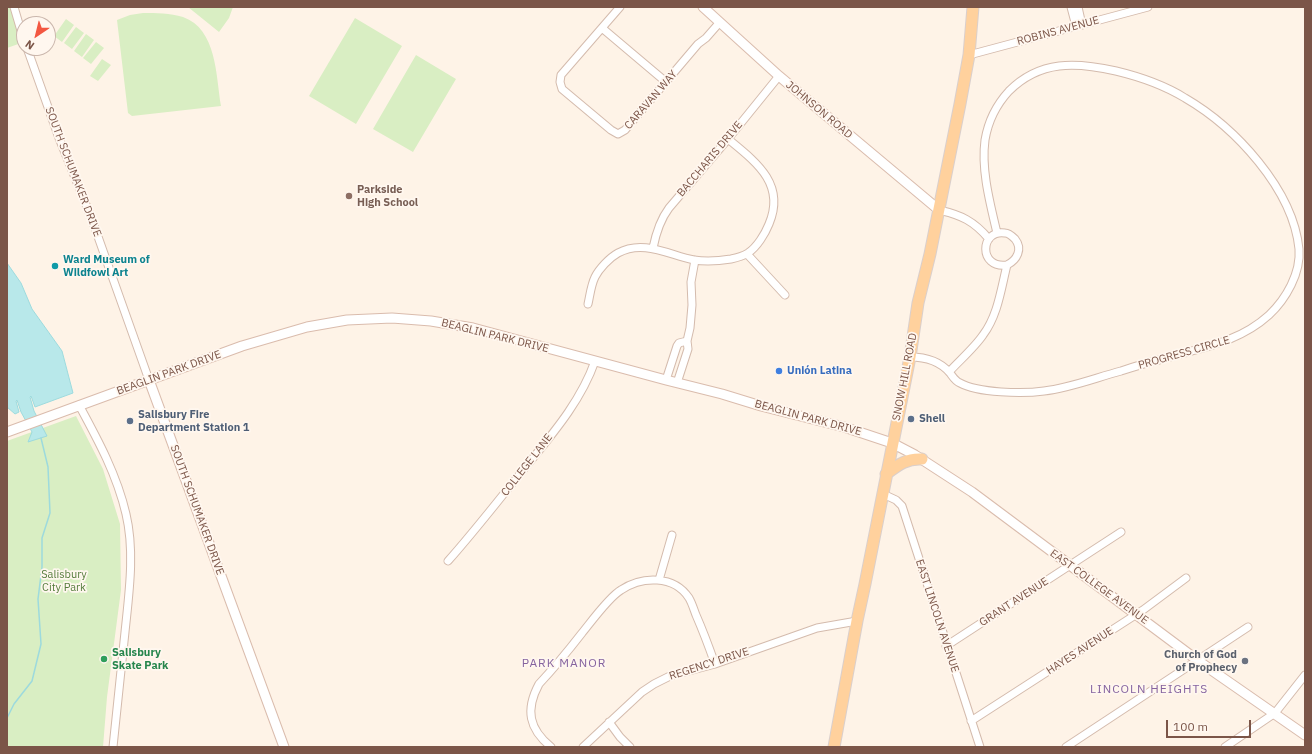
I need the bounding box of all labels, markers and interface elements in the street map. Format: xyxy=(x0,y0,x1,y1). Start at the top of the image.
street label: ROBINS AVENUE xyxy=(1016,14,1100,48)
north arrow xyxy=(16,16,56,56)
text: N xyxy=(22,37,37,53)
street label: CARAVAN WAY xyxy=(622,68,680,132)
street label: JOHNSON ROAD xyxy=(783,78,855,142)
street label: SOUTH SCHUMAKER DRIVE xyxy=(42,105,104,239)
street label: BACCHARIS DRIVE xyxy=(675,118,745,200)
place label: Parkside High School xyxy=(357,183,418,209)
marker: Parkside High School xyxy=(344,191,354,201)
place label: Ward Museum of Wildfowl Art xyxy=(63,253,150,279)
marker: Ward Museum of Wildfowl Art xyxy=(50,261,60,271)
street label: BEAGLIN PARK DRIVE xyxy=(440,316,550,356)
street label: SNOW HILL ROAD xyxy=(890,332,920,422)
street label: PROGRESS CIRCLE xyxy=(1137,334,1231,372)
street label: BEAGLIN PARK DRIVE xyxy=(115,348,223,398)
place label: Unión Latina xyxy=(787,364,852,378)
marker: Unión Latina xyxy=(774,366,784,376)
street label: BEAGLIN PARK DRIVE xyxy=(753,397,863,439)
place label: Salisbury Fire Department Station 1 xyxy=(138,408,249,434)
place label: Shell xyxy=(919,412,945,426)
marker: Shell xyxy=(906,414,916,424)
marker: Salisbury Fire Department Station 1 xyxy=(125,416,135,426)
street label: COLLEGE LANE xyxy=(499,431,555,499)
street label: SOUTH SCHUMAKER DRIVE xyxy=(167,443,227,577)
street label: EAST COLLEGE AVENUE xyxy=(1047,547,1151,627)
street label: EAST LINCOLN AVENUE xyxy=(912,558,962,674)
park label: Salisbury City Park xyxy=(41,568,87,594)
street label: GRANT AVENUE xyxy=(977,575,1051,629)
street label: HAYES AVENUE xyxy=(1044,624,1116,678)
street label: REGENCY DRIVE xyxy=(667,645,751,683)
place label: Salisbury Skate Park xyxy=(112,646,168,672)
place label: Church of God of Prophecy xyxy=(1164,648,1237,674)
marker: Salisbury Skate Park xyxy=(99,654,109,664)
marker: Church of God of Prophecy xyxy=(1240,656,1250,666)
district label: PARK MANOR xyxy=(522,657,606,671)
district label: LINCOLN HEIGHTS xyxy=(1090,683,1208,697)
scale bar xyxy=(1168,712,1253,738)
text: 100 m xyxy=(1173,719,1208,734)

